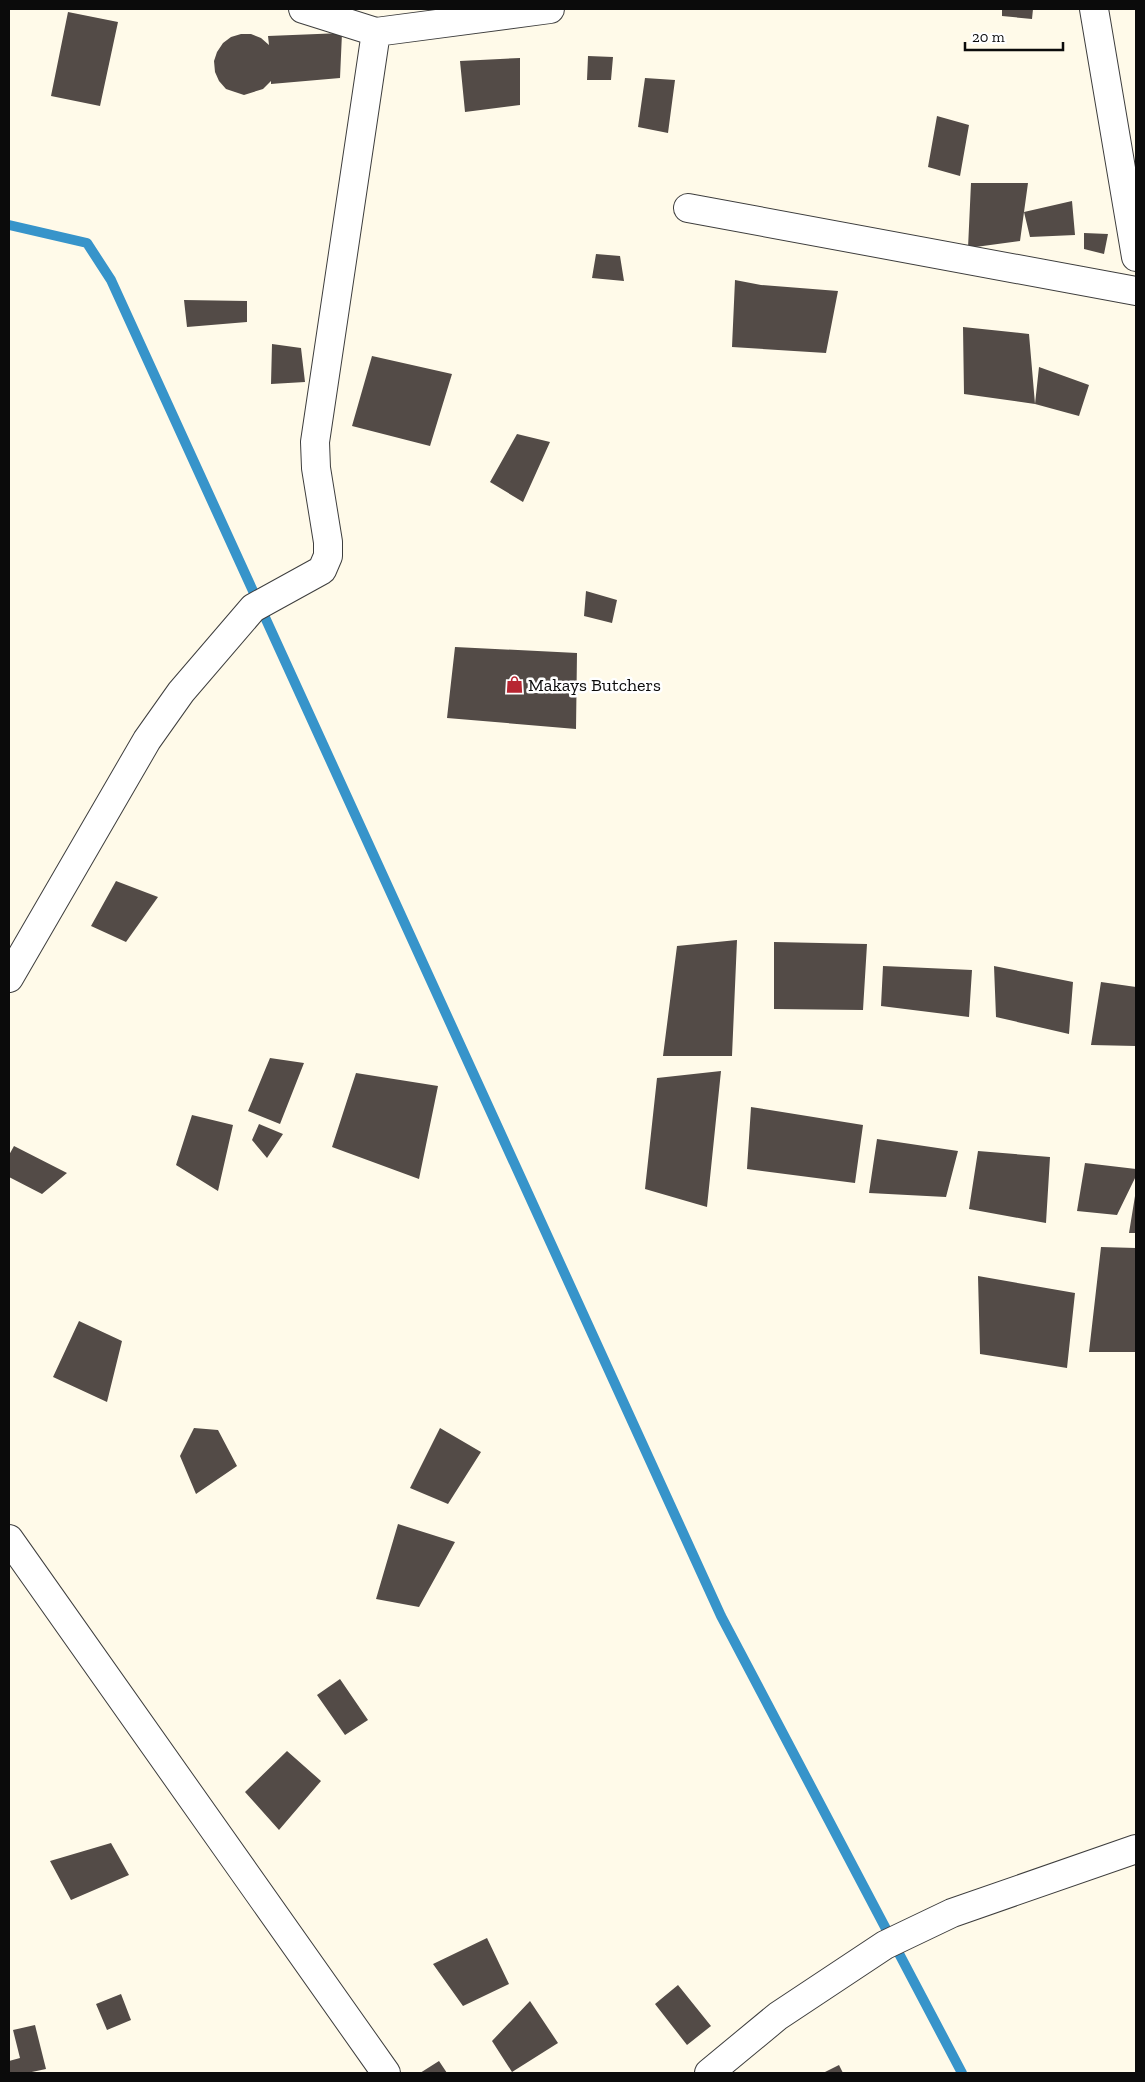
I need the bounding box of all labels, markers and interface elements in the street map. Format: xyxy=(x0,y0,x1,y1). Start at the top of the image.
scale bar xyxy=(965,20,1062,52)
text: 20 m xyxy=(972,28,1005,46)
place label: Makays Butchers xyxy=(528,674,661,696)
shop icon: Makays Butchers xyxy=(504,675,524,695)

